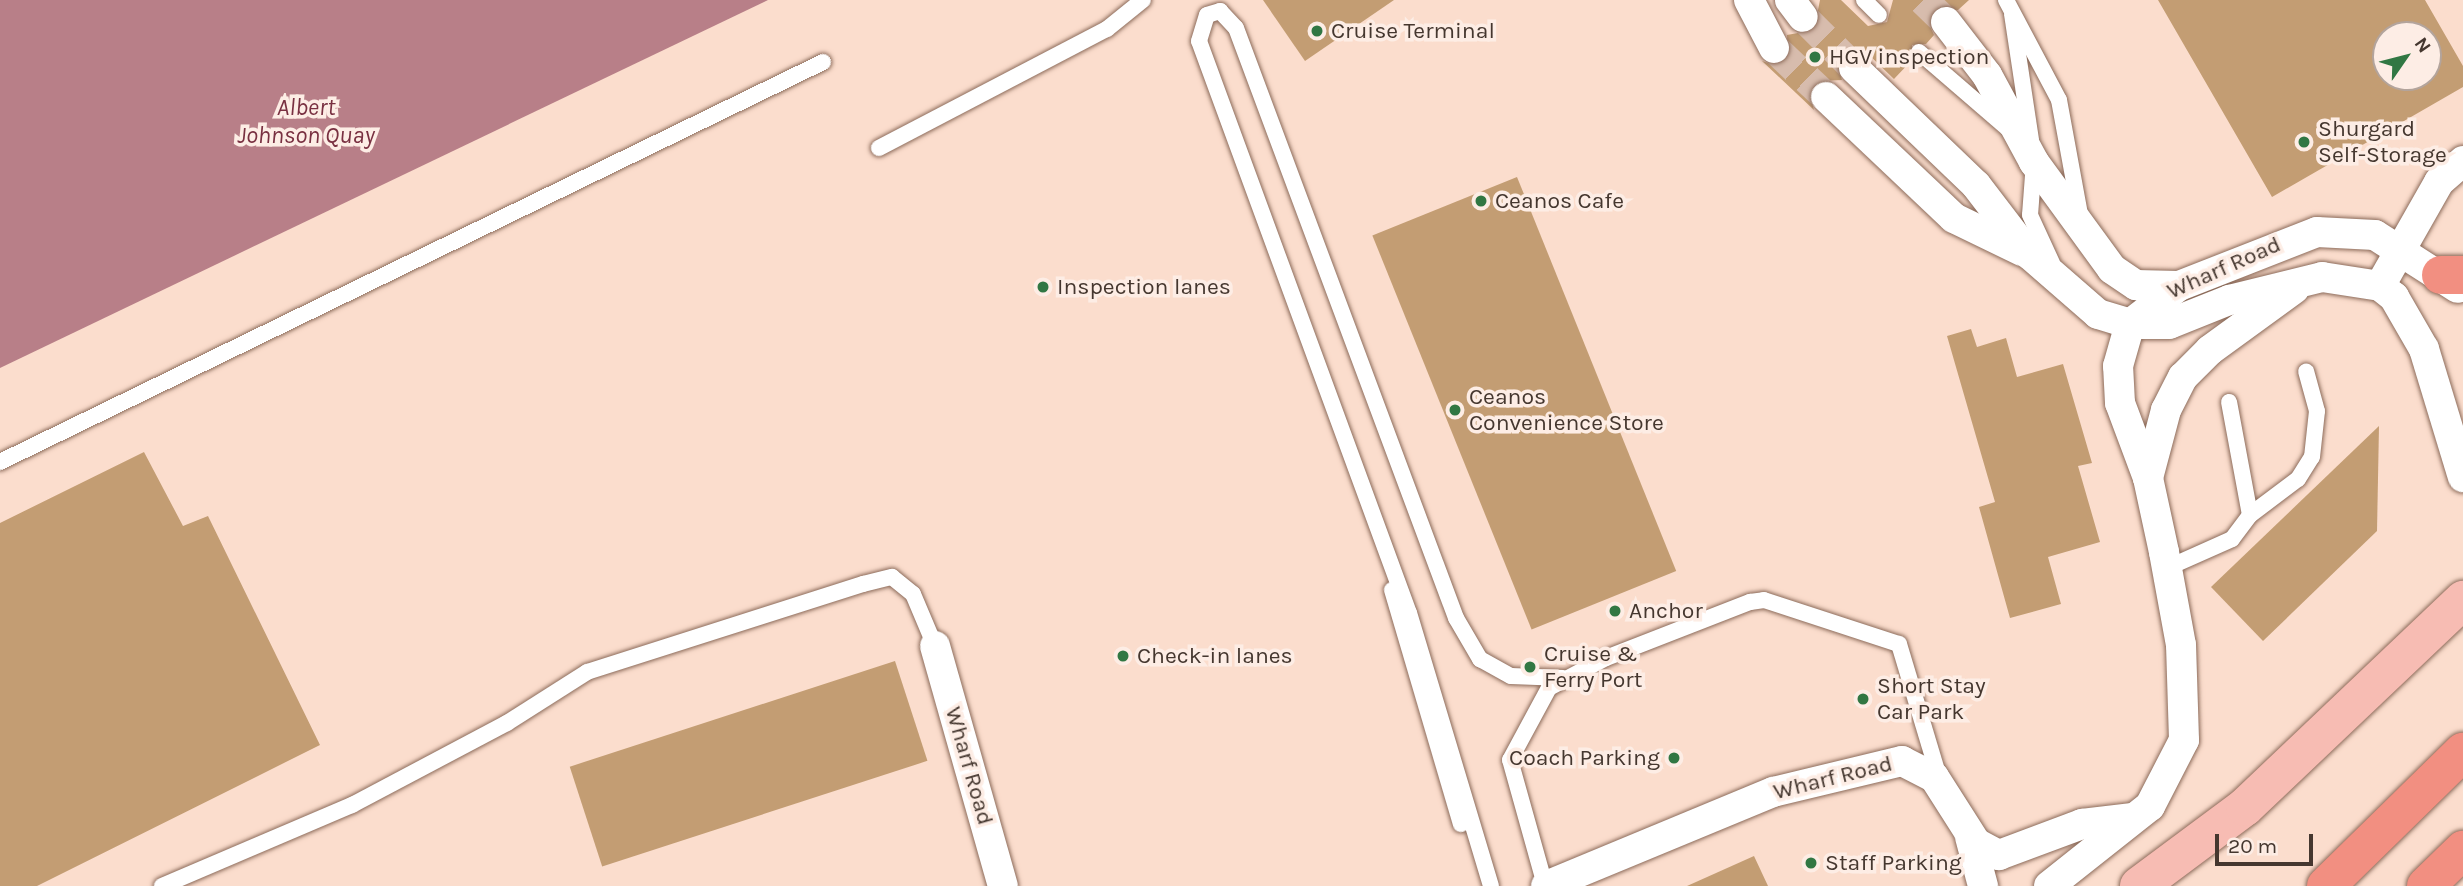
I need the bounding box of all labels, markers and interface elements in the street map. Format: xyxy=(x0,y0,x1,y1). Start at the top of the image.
place label: Cruise Terminal xyxy=(1331,17,1495,45)
north arrow xyxy=(2372,21,2442,91)
marker: Cruise Terminal xyxy=(1309,23,1325,39)
text: N xyxy=(2410,33,2435,57)
place label: HGV inspection xyxy=(1829,43,1989,71)
marker: HGV inspection xyxy=(1807,49,1823,65)
water label: Albert Johnson Quay xyxy=(237,94,375,150)
place label: Shurgard Self-Storage xyxy=(2318,115,2447,169)
marker: Shurgard Self-Storage xyxy=(2296,134,2312,150)
place label: Ceanos Cafe xyxy=(1495,187,1624,215)
marker: Ceanos Cafe xyxy=(1473,193,1489,209)
street label: Wharf Road xyxy=(2163,231,2285,305)
place label: Inspection lanes xyxy=(1057,273,1231,301)
marker: Inspection lanes xyxy=(1035,279,1051,295)
place label: Ceanos Convenience Store xyxy=(1469,383,1664,437)
marker: Ceanos Convenience Store xyxy=(1447,402,1463,418)
place label: Anchor xyxy=(1629,597,1703,625)
marker: Anchor xyxy=(1607,603,1623,619)
place label: Cruise & Ferry Port xyxy=(1544,640,1642,694)
place label: Check-in lanes xyxy=(1137,642,1293,670)
marker: Check-in lanes xyxy=(1115,648,1131,664)
marker: Cruise & Ferry Port xyxy=(1522,659,1538,675)
place label: Short Stay Car Park xyxy=(1877,672,1986,726)
marker: Short Stay Car Park xyxy=(1855,691,1871,707)
street label: Wharf Road xyxy=(939,704,999,828)
place label: Coach Parking xyxy=(1509,744,1660,772)
marker: Coach Parking xyxy=(1666,750,1682,766)
street label: Wharf Road xyxy=(1771,750,1895,806)
scale bar xyxy=(2218,820,2316,864)
text: 20 m xyxy=(2228,834,2277,858)
place label: Staff Parking xyxy=(1825,849,1962,877)
marker: Staff Parking xyxy=(1803,855,1819,871)

